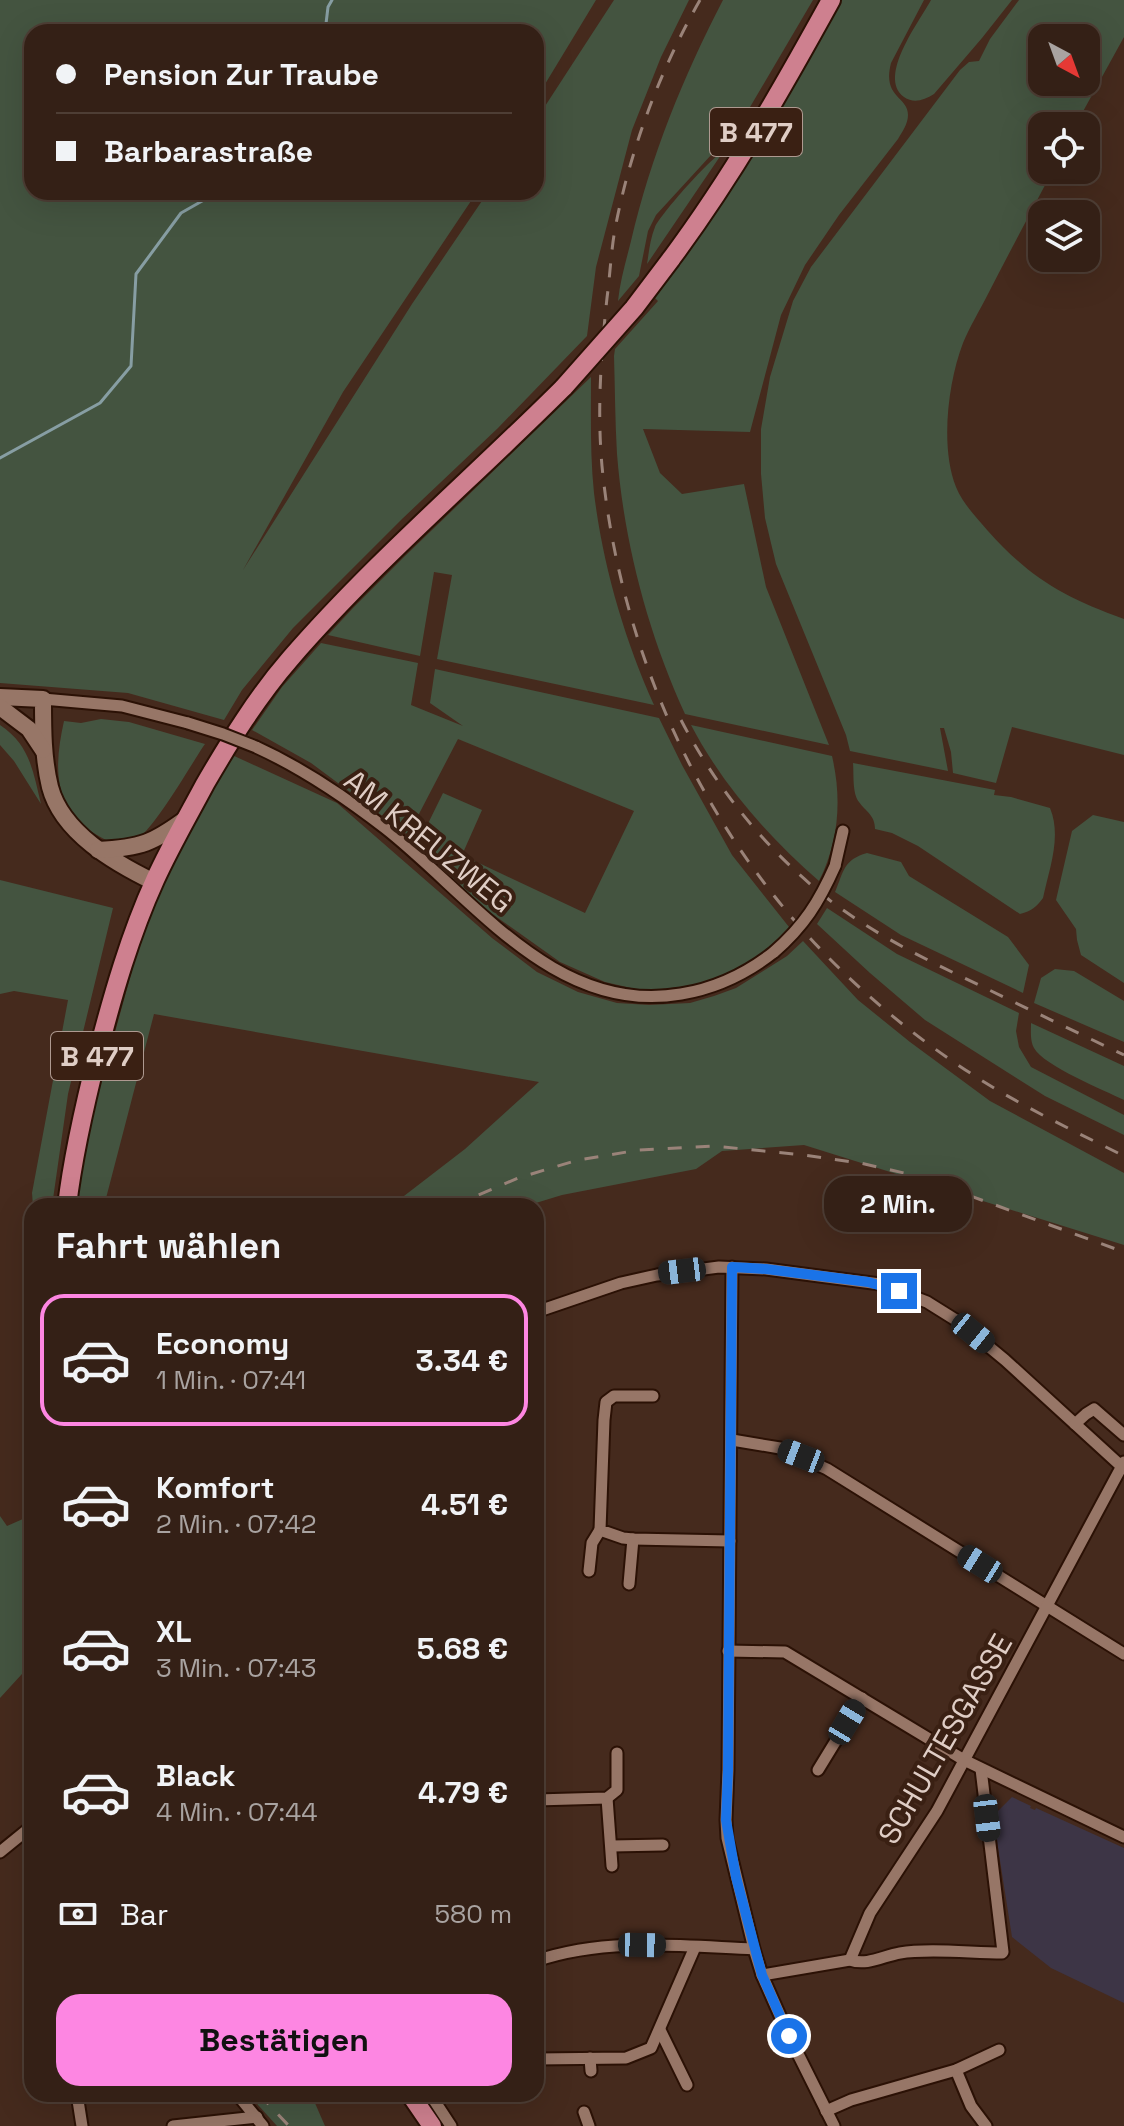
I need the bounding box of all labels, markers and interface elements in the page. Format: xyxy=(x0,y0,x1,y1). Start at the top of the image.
north arrow xyxy=(1028,24,1100,96)
map controls xyxy=(1028,24,1100,272)
text: Pension Zur Traube xyxy=(104,55,379,94)
road number: B 477 xyxy=(710,108,802,156)
button: locate xyxy=(1028,112,1100,184)
text: Barbarastraße xyxy=(104,132,313,171)
button: layers xyxy=(1028,200,1100,272)
street label: AM KREUZWEG xyxy=(336,761,522,921)
road number: B 477 xyxy=(51,1032,143,1080)
callout: 2 Min. xyxy=(825,1175,973,1231)
text: 2 Min. xyxy=(860,1187,936,1221)
text: Fahrt wählen xyxy=(56,1223,281,1269)
car xyxy=(657,1256,707,1286)
route end xyxy=(881,1273,917,1309)
car xyxy=(947,1309,999,1357)
icon: car xyxy=(60,1324,132,1396)
text: Economy xyxy=(156,1324,289,1363)
text: 3.34 € xyxy=(416,1341,508,1380)
text: 1 Min. · 07:41 xyxy=(156,1363,306,1397)
car xyxy=(774,1436,828,1476)
icon: car xyxy=(60,1468,132,1540)
text: Komfort xyxy=(156,1468,274,1507)
text: 4.51 € xyxy=(421,1485,508,1524)
text: 2 Min. · 07:42 xyxy=(156,1507,316,1541)
car xyxy=(953,1541,1007,1587)
icon: car xyxy=(60,1612,132,1684)
text: XL xyxy=(156,1612,192,1651)
street label: SCHULTESGASSE xyxy=(869,1627,1021,1851)
text: 5.68 € xyxy=(417,1629,508,1668)
text: 3 Min. · 07:43 xyxy=(156,1651,317,1685)
car xyxy=(824,1695,870,1749)
icon: car xyxy=(60,1756,132,1828)
text: Black xyxy=(156,1756,235,1795)
text: 4.79 € xyxy=(418,1773,508,1812)
car xyxy=(972,1793,1002,1843)
text: 4 Min. · 07:44 xyxy=(156,1795,318,1829)
icon: cash xyxy=(56,1892,100,1936)
text: Bar xyxy=(120,1895,168,1934)
text: 580 m xyxy=(435,1897,512,1931)
car xyxy=(618,1933,666,1957)
button: Bestätigen xyxy=(56,1994,512,2086)
route start xyxy=(771,2018,807,2054)

